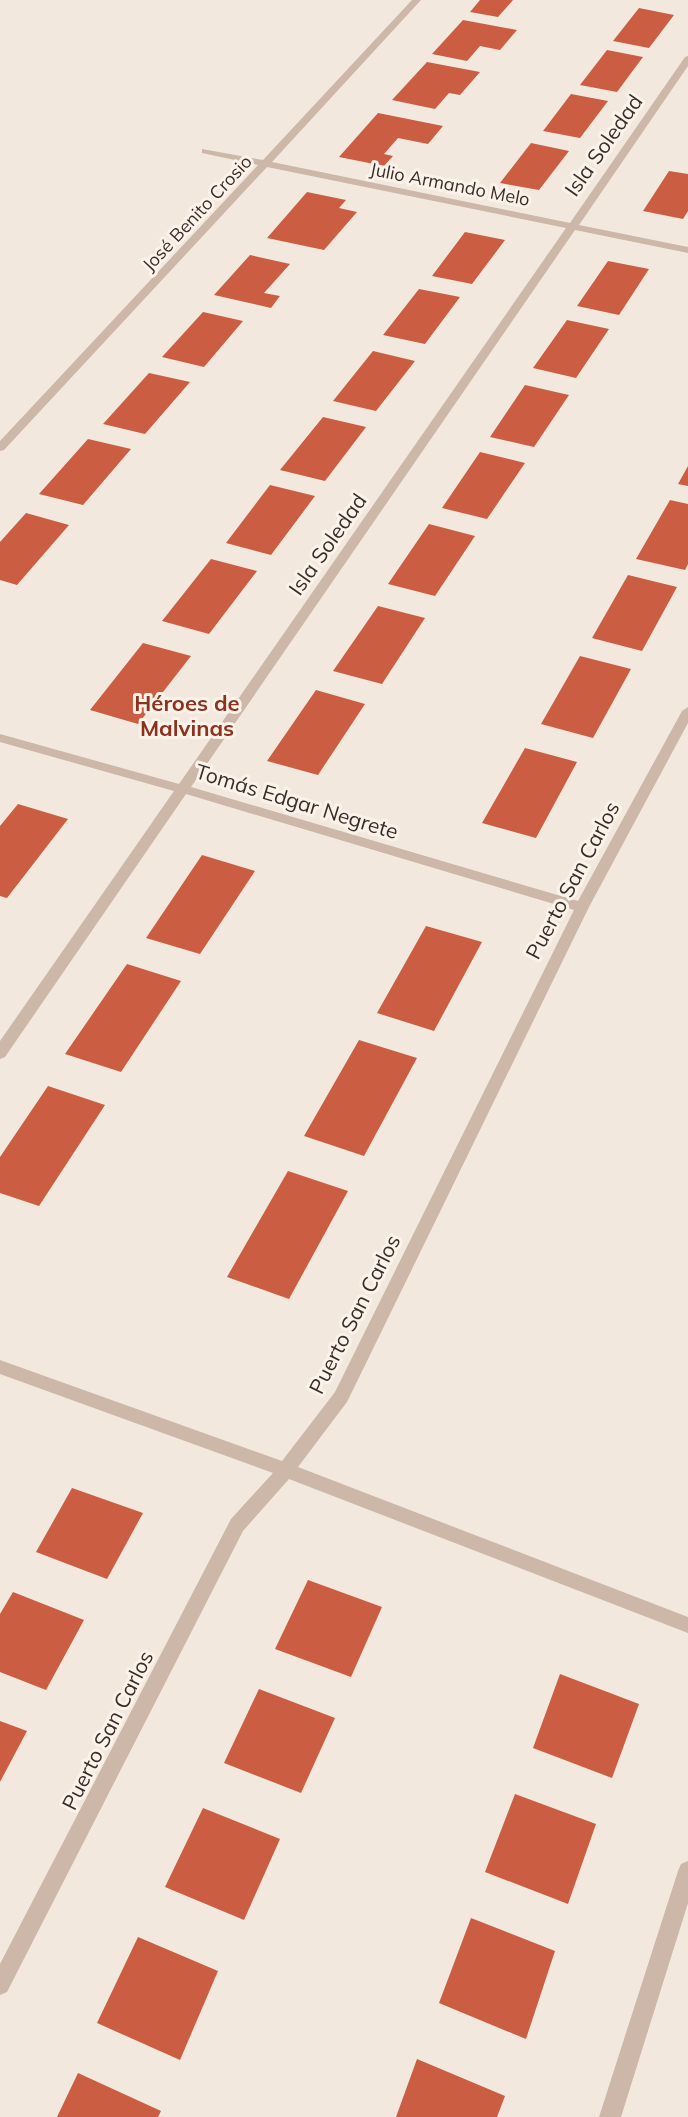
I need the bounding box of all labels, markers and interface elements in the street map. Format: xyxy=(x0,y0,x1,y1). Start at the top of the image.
street label: Isla Soledad xyxy=(558,89,648,201)
street label: José Benito Crosio xyxy=(137,150,257,276)
street label: Julio Armando Melo xyxy=(368,157,532,211)
street label: Isla Soledad xyxy=(282,488,372,600)
district label: Héroes de Malvinas xyxy=(134,689,240,742)
street label: Tomás Edgar Negrete xyxy=(193,758,401,844)
street label: Puerto San Carlos xyxy=(519,797,625,963)
street label: Puerto San Carlos xyxy=(303,1230,405,1398)
street label: Puerto San Carlos xyxy=(56,1646,158,1814)

